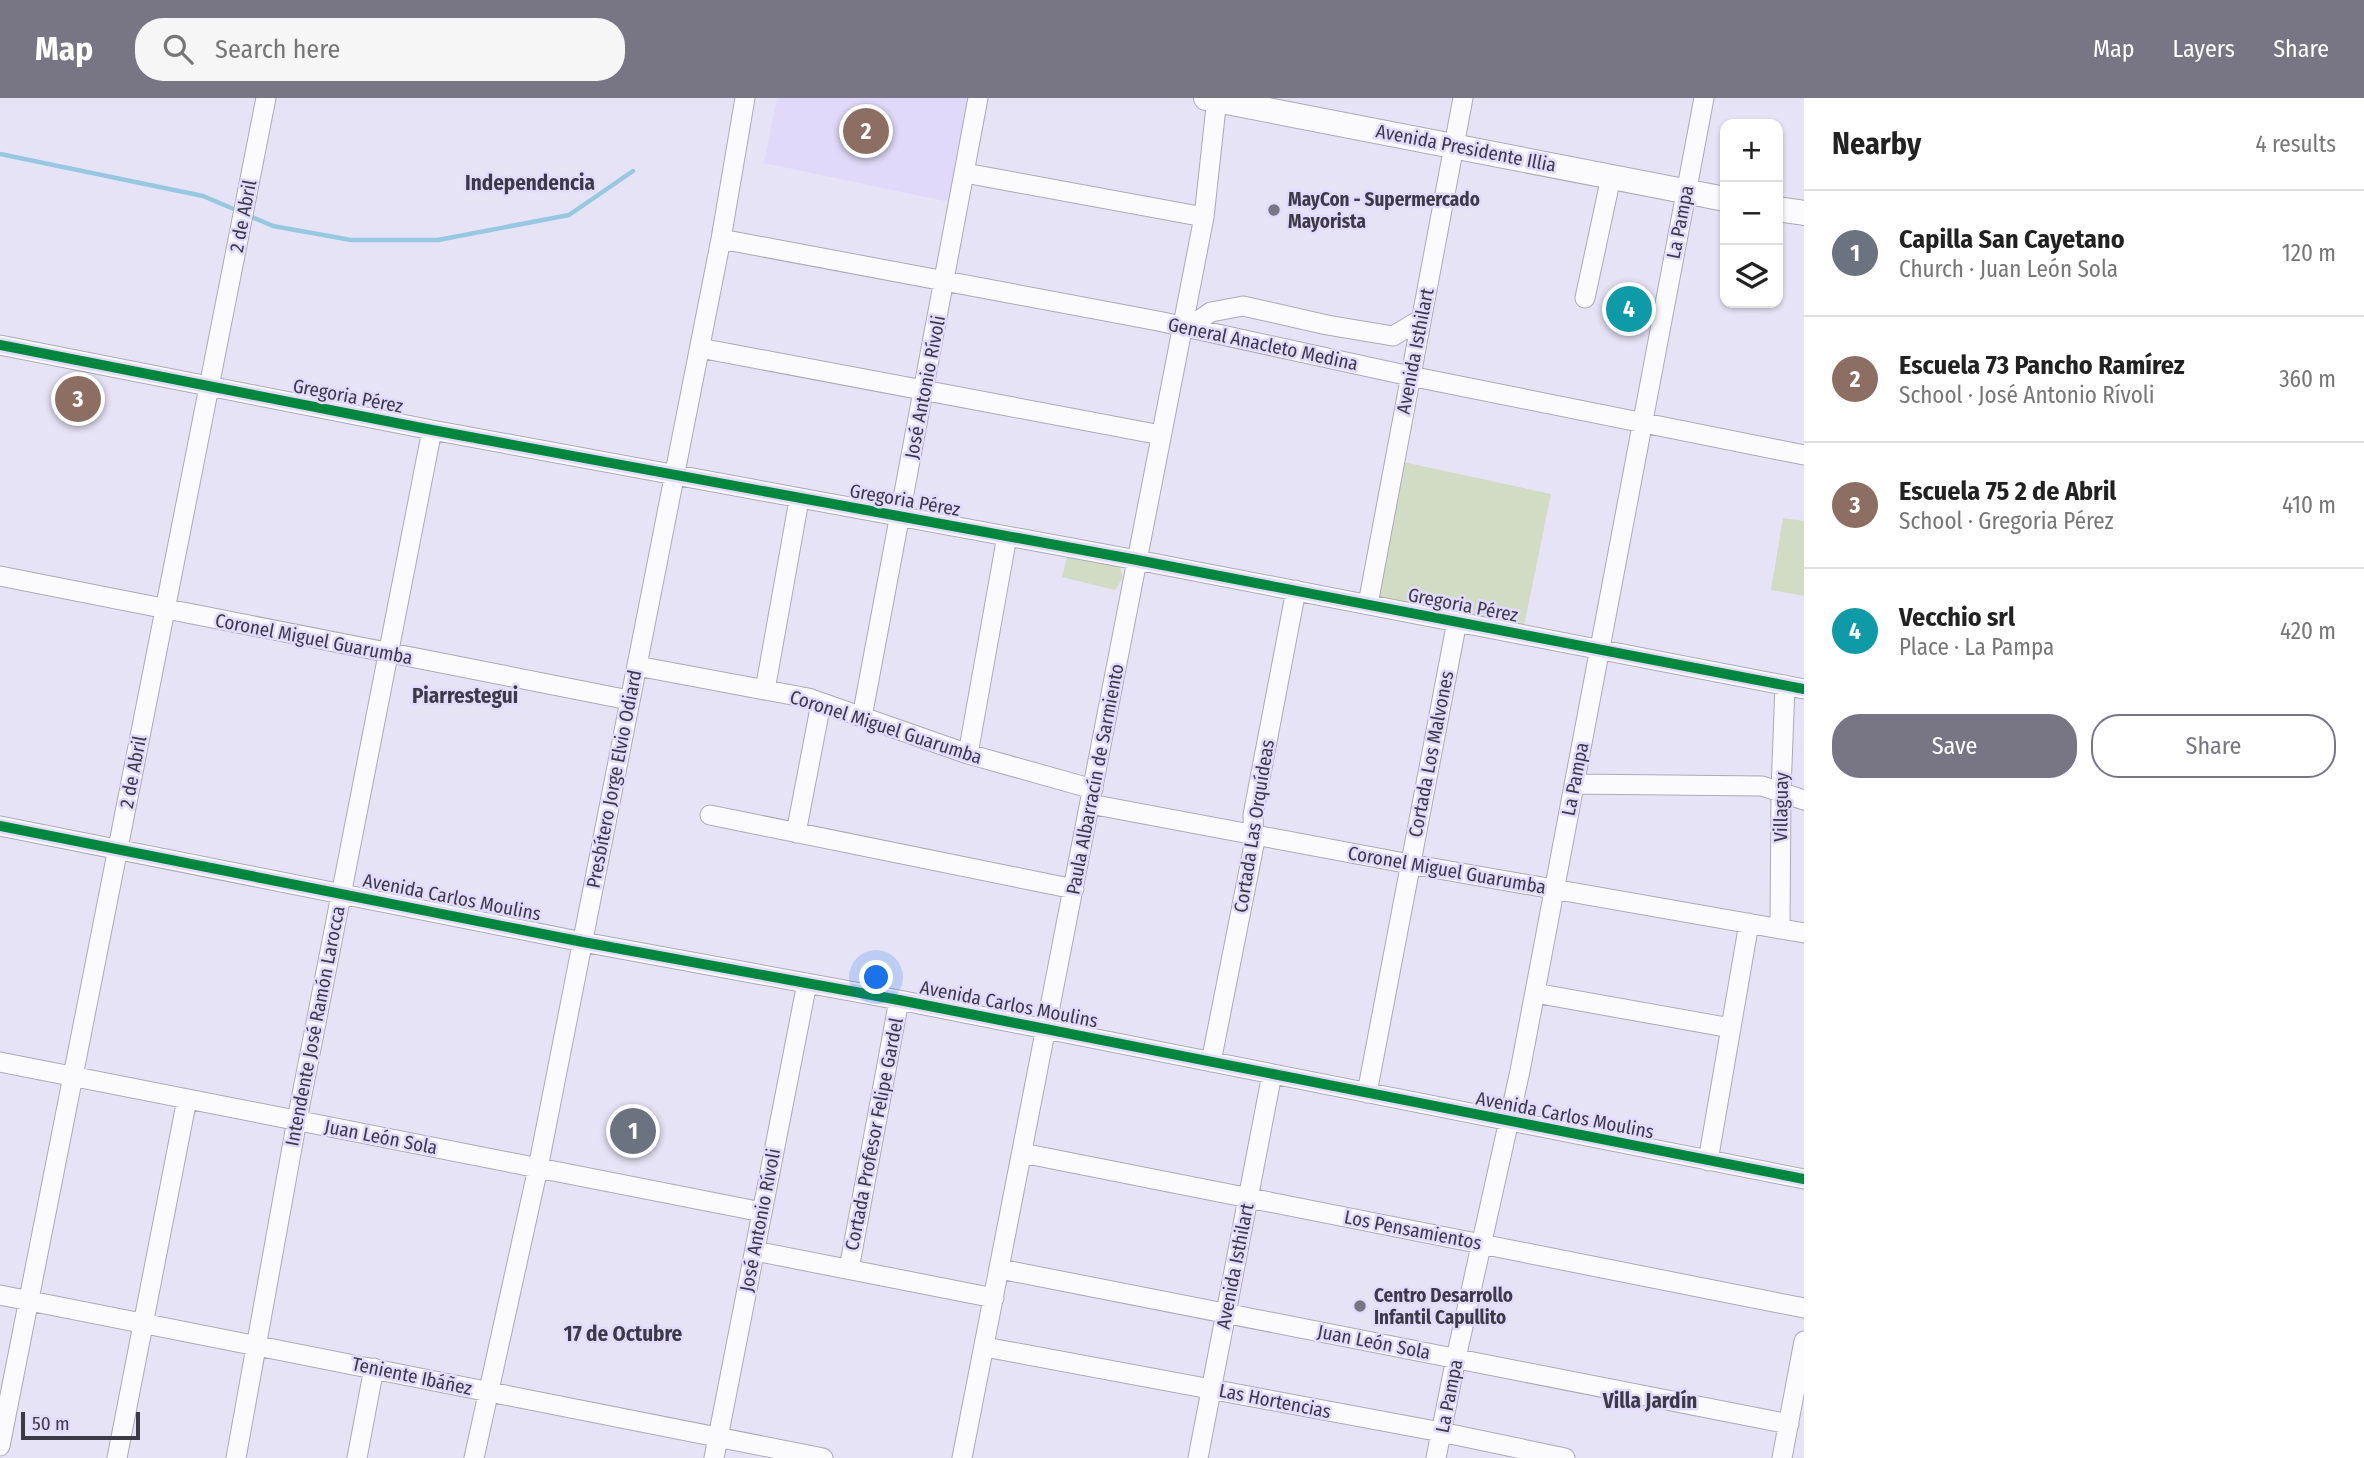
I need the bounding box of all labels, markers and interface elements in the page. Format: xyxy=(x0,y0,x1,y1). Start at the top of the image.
search box xyxy=(135,18,625,81)
text: Map xyxy=(35,29,93,69)
icon: search xyxy=(159,30,197,68)
text: Search here xyxy=(215,34,340,65)
text: Map xyxy=(2093,35,2135,63)
text: Layers xyxy=(2173,35,2235,63)
text: Share xyxy=(2273,35,2329,63)
pin: 2 xyxy=(843,105,889,157)
street label: Avenida Presidente Illia xyxy=(1374,119,1558,177)
map controls xyxy=(1720,119,1783,308)
button: + xyxy=(1720,119,1783,182)
text: Nearby xyxy=(1832,126,1921,162)
text: 4 results xyxy=(2255,130,2336,158)
district label: Independencia xyxy=(465,170,595,196)
street label: 2 de Abril xyxy=(225,178,261,254)
button: − xyxy=(1720,182,1783,245)
street label: La Pampa xyxy=(1662,183,1698,261)
place label: MayCon - Supermercado Mayorista xyxy=(1288,188,1480,233)
marker: MayCon - Supermercado Mayorista xyxy=(1266,202,1282,218)
text: Capilla San Cayetano xyxy=(1899,224,2125,255)
text: 1 xyxy=(1850,239,1860,267)
text: 120 m xyxy=(2282,239,2336,267)
button: layers xyxy=(1720,245,1783,308)
text: Church · Juan León Sola xyxy=(1899,255,2118,283)
pin: 4 xyxy=(1606,283,1652,335)
street label: Avenida Isthilart xyxy=(1392,285,1439,416)
street label: José Antonio Rívoli xyxy=(900,313,950,461)
street label: General Anacleto Medina xyxy=(1166,313,1360,375)
text: Escuela 73 Pancho Ramírez xyxy=(1899,350,2185,381)
text: 2 xyxy=(1850,365,1860,393)
text: 360 m xyxy=(2279,365,2336,393)
pin: 3 xyxy=(55,373,101,425)
street label: Gregoria Pérez xyxy=(291,374,406,418)
text: School · José Antonio Rívoli xyxy=(1899,381,2155,409)
text: Escuela 75 2 de Abril xyxy=(1899,476,2116,507)
street label: Gregoria Pérez xyxy=(848,479,963,521)
text: 3 xyxy=(1850,491,1860,519)
text: 410 m xyxy=(2282,491,2336,519)
text: School · Gregoria Pérez xyxy=(1899,507,2114,535)
street label: Gregoria Pérez xyxy=(1406,583,1521,627)
text: Vecchio srl xyxy=(1899,602,2015,633)
street label: Coronel Miguel Guarumba xyxy=(213,609,415,669)
text: 4 xyxy=(1849,617,1861,645)
text: 420 m xyxy=(2280,617,2336,645)
text: Place · La Pampa xyxy=(1899,633,2054,661)
street label: Paula Albarracín de Sarmiento xyxy=(1061,662,1129,896)
street label: Presbítero Jorge Elvio Odiard xyxy=(582,668,646,890)
street label: Cortada Los Malvones xyxy=(1404,669,1458,839)
district label: Piarrestegui xyxy=(412,683,518,709)
street label: Coronel Miguel Guarumba xyxy=(787,685,985,769)
button: Save xyxy=(1832,714,2077,778)
button: Share xyxy=(2091,714,2336,778)
street label: 2 de Abril xyxy=(115,734,151,810)
street label: Cortada Las Orquídeas xyxy=(1229,738,1279,914)
street label: La Pampa xyxy=(1557,740,1593,818)
street label: Villaguay xyxy=(1769,771,1793,842)
street label: Coronel Miguel Guarumba xyxy=(1346,841,1548,899)
street label: Avenida Carlos Moulins xyxy=(361,868,543,926)
street label: Intendente José Ramón Larocca xyxy=(280,904,350,1148)
your location xyxy=(859,960,893,994)
street label: Avenida Carlos Moulins xyxy=(918,975,1100,1033)
street label: Cortada Profesor Felipe Gardel xyxy=(840,1016,908,1252)
street label: Avenida Carlos Moulins xyxy=(1474,1086,1656,1144)
pin: 1 xyxy=(610,1105,656,1157)
street label: Juan León Sola xyxy=(323,1115,439,1159)
street label: José Antonio Rívoli xyxy=(735,1146,785,1294)
street label: Avenida Isthilart xyxy=(1212,1200,1259,1331)
street label: Los Pensamientos xyxy=(1342,1205,1484,1255)
place label: Centro Desarrollo Infantil Capullito xyxy=(1374,1284,1513,1329)
marker: Centro Desarrollo Infantil Capullito xyxy=(1352,1298,1368,1314)
street label: Juan León Sola xyxy=(1316,1320,1432,1364)
district label: 17 de Octubre xyxy=(564,1321,683,1347)
street label: Teniente Ibáñez xyxy=(350,1352,475,1400)
street label: La Pampa xyxy=(1431,1357,1467,1435)
street label: Las Hortencias xyxy=(1217,1379,1333,1423)
district label: Villa Jardín xyxy=(1602,1388,1697,1414)
scale bar xyxy=(21,1409,140,1441)
text: 50 m xyxy=(32,1412,70,1435)

